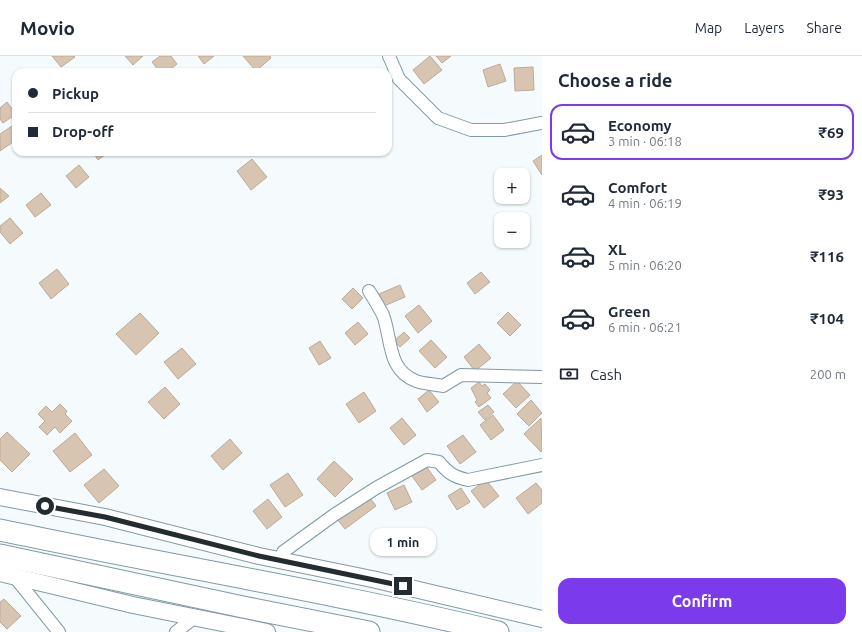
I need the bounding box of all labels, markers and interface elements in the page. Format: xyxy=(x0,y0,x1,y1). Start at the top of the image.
text: Movio xyxy=(20,17,75,39)
text: Map xyxy=(695,20,722,36)
text: Layers xyxy=(744,20,784,36)
text: Share xyxy=(806,20,842,36)
text: Choose a ride xyxy=(558,70,672,90)
text: Pickup xyxy=(52,85,99,102)
icon: car xyxy=(560,114,596,150)
text: Economy xyxy=(608,117,672,134)
text: Drop-off xyxy=(52,123,114,140)
text: ₹69 xyxy=(819,124,844,141)
text: 3 min · 06:18 xyxy=(608,134,682,148)
map controls xyxy=(494,168,530,248)
button: + xyxy=(494,168,530,204)
icon: car xyxy=(560,176,596,212)
text: Comfort xyxy=(608,179,667,196)
text: ₹93 xyxy=(819,186,844,203)
text: 4 min · 06:19 xyxy=(608,196,682,210)
button: − xyxy=(494,212,530,248)
icon: car xyxy=(560,238,596,274)
text: XL xyxy=(608,241,626,258)
text: ₹116 xyxy=(810,248,844,265)
text: 5 min · 06:20 xyxy=(608,258,682,272)
icon: car xyxy=(560,300,596,336)
text: Green xyxy=(608,303,650,320)
text: ₹104 xyxy=(810,310,844,327)
text: 6 min · 06:21 xyxy=(608,320,682,334)
icon: cash xyxy=(558,363,580,385)
text: Cash xyxy=(590,366,622,383)
text: 200 m xyxy=(810,367,846,381)
route start xyxy=(36,497,54,515)
callout: 1 min xyxy=(370,528,436,556)
text: 1 min xyxy=(387,535,419,549)
route end xyxy=(394,577,412,595)
button: Confirm xyxy=(558,578,846,624)

